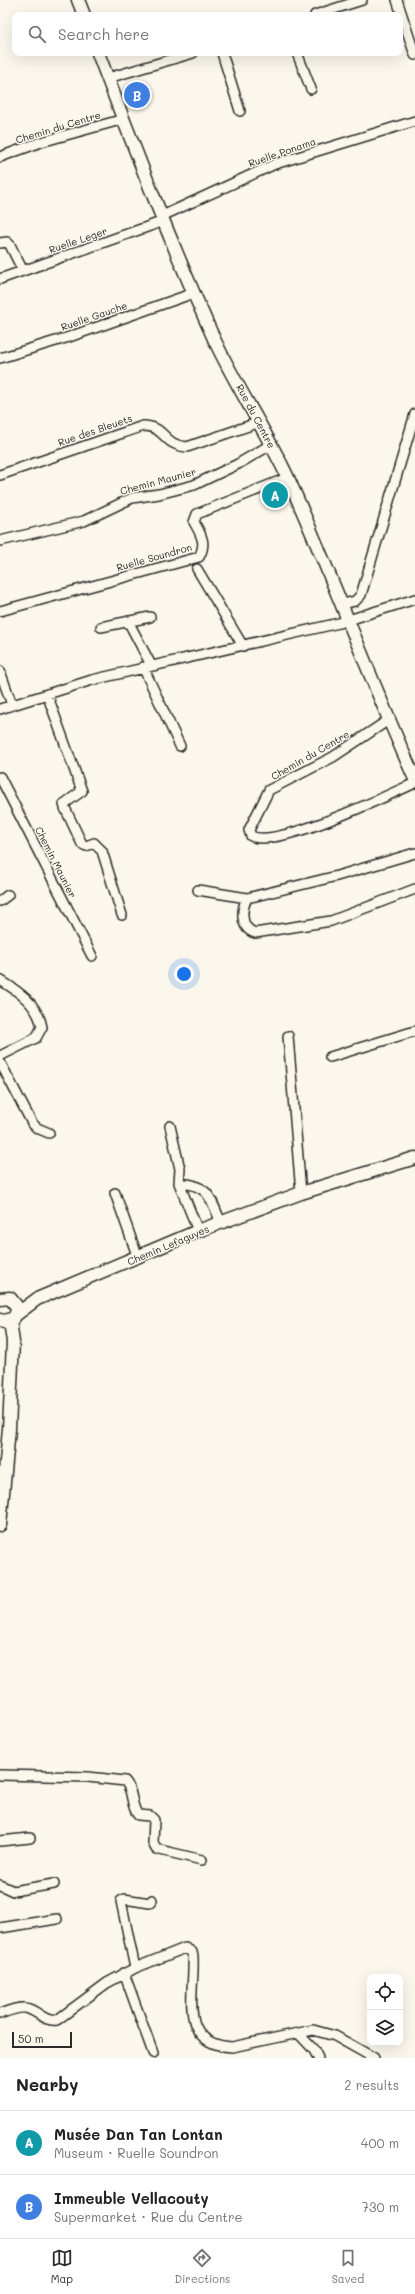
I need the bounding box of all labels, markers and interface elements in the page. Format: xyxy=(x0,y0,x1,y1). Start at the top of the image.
search box xyxy=(12,12,403,56)
icon: search xyxy=(26,23,48,45)
text: Search here xyxy=(58,24,149,44)
pin: B xyxy=(124,80,150,110)
street label: Chemin du Centre xyxy=(14,107,102,147)
street label: Ruelle Ponama xyxy=(246,134,318,170)
street label: Ruelle Leger xyxy=(47,223,109,257)
street label: Ruelle Gauche xyxy=(59,298,129,334)
street label: Rue du Centre xyxy=(233,381,279,451)
street label: Rue des Bleuets xyxy=(56,411,134,449)
street label: Chemin Maunier xyxy=(118,464,198,498)
pin: A xyxy=(262,480,288,510)
street label: Ruelle Soundron xyxy=(115,540,193,574)
street label: Chemin du Centre xyxy=(268,727,352,783)
street label: Chemin Maunier xyxy=(32,824,80,900)
your location xyxy=(174,964,194,984)
street label: Chemin Lefaguyes xyxy=(125,1221,211,1269)
map controls xyxy=(367,1974,403,2046)
button: locate xyxy=(367,1974,403,2010)
button: layers xyxy=(367,2010,403,2046)
scale bar xyxy=(12,2030,72,2049)
text: 50 m xyxy=(18,2031,44,2046)
text: Nearby xyxy=(16,2073,78,2095)
text: 2 results xyxy=(344,2076,399,2093)
text: Musée Dan Tan Lontan xyxy=(54,2124,223,2144)
text: A xyxy=(24,2134,34,2151)
text: 400 m xyxy=(361,2134,399,2151)
text: Museum · Ruelle Soundron xyxy=(54,2144,219,2161)
text: Immeuble Vellacouty xyxy=(54,2188,209,2208)
text: B xyxy=(25,2198,33,2215)
text: 730 m xyxy=(362,2198,399,2215)
text: Supermarket · Rue du Centre xyxy=(54,2208,243,2225)
tab: Map xyxy=(51,2247,73,2286)
tab: Directions xyxy=(174,2247,230,2286)
tab: Saved xyxy=(332,2247,364,2286)

